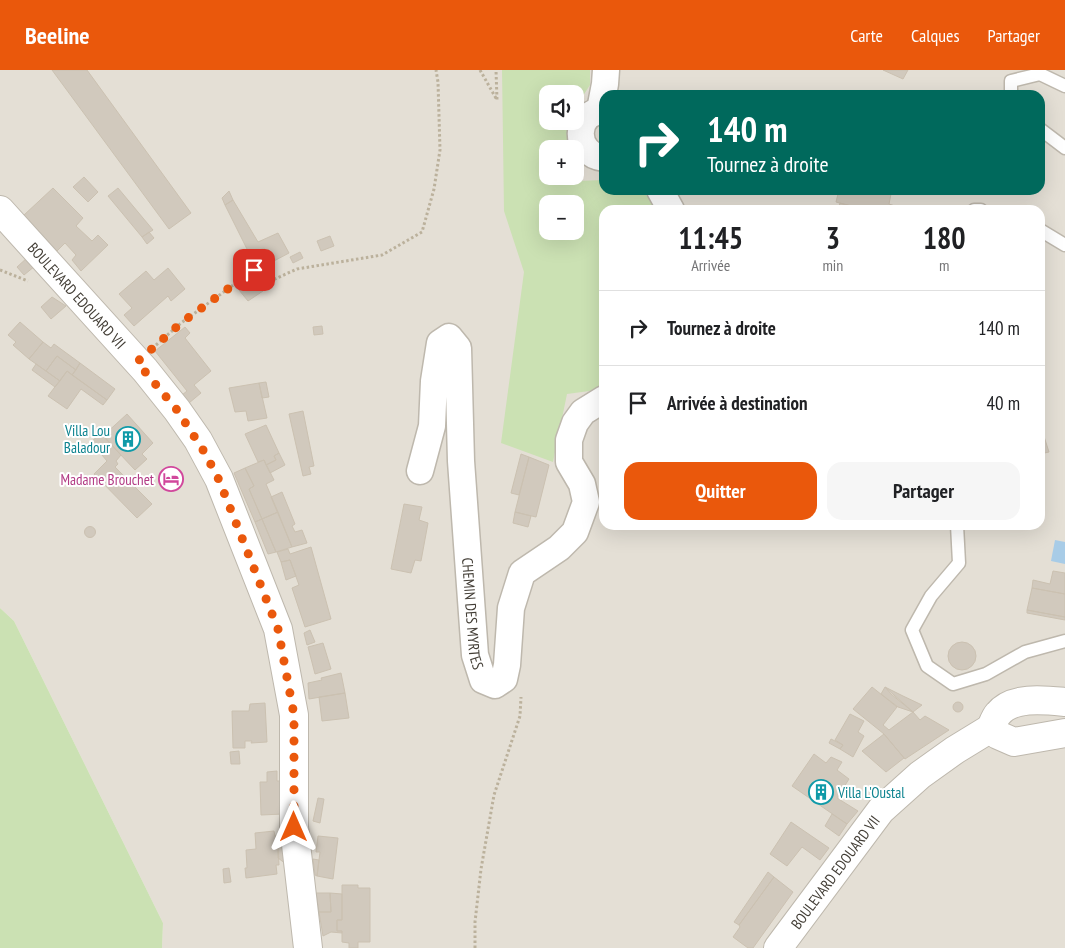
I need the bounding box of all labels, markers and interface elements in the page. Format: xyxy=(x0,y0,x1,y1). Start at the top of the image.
text: Beeline xyxy=(25,20,90,51)
text: Carte xyxy=(850,24,883,47)
text: Calques xyxy=(911,24,960,47)
text: Partager xyxy=(988,24,1040,47)
map controls xyxy=(539,85,584,240)
button: sound xyxy=(539,85,584,130)
text: 140 m xyxy=(707,106,788,152)
icon: right xyxy=(624,110,689,175)
button: + xyxy=(539,140,584,185)
text: Tournez à droite xyxy=(707,150,829,178)
button: − xyxy=(539,195,584,240)
text: 11:45 xyxy=(678,218,743,257)
text: 3 xyxy=(826,218,840,257)
text: 180 xyxy=(923,218,966,257)
street label: BOULEVARD EDOUARD VII xyxy=(24,238,130,352)
pin xyxy=(233,249,275,291)
text: Arrivée xyxy=(691,255,730,275)
text: min xyxy=(822,255,843,275)
text: m xyxy=(939,255,949,275)
icon: arrive xyxy=(240,256,268,284)
icon: right xyxy=(624,314,652,342)
text: Tournez à droite xyxy=(667,316,776,340)
text: 140 m xyxy=(978,316,1020,340)
icon: arrive xyxy=(624,389,652,417)
text: Arrivée à destination xyxy=(667,391,808,415)
text: 40 m xyxy=(987,391,1020,415)
place label: Villa Lou Baladour xyxy=(64,421,111,457)
building icon: Villa Lou Baladour xyxy=(115,426,141,452)
button: Quitter xyxy=(624,462,817,520)
button: Partager xyxy=(827,462,1020,520)
hotel icon: Madame Brouchet xyxy=(158,466,184,492)
place label: Madame Brouchet xyxy=(60,470,154,489)
street label: CHEMIN DES MYRTES xyxy=(458,557,488,672)
building icon: Villa L'Oustal xyxy=(808,779,834,805)
place label: Villa L'Oustal xyxy=(837,783,905,802)
position arrow xyxy=(267,800,319,852)
street label: BOULEVARD EDOUARD VII xyxy=(786,811,883,932)

